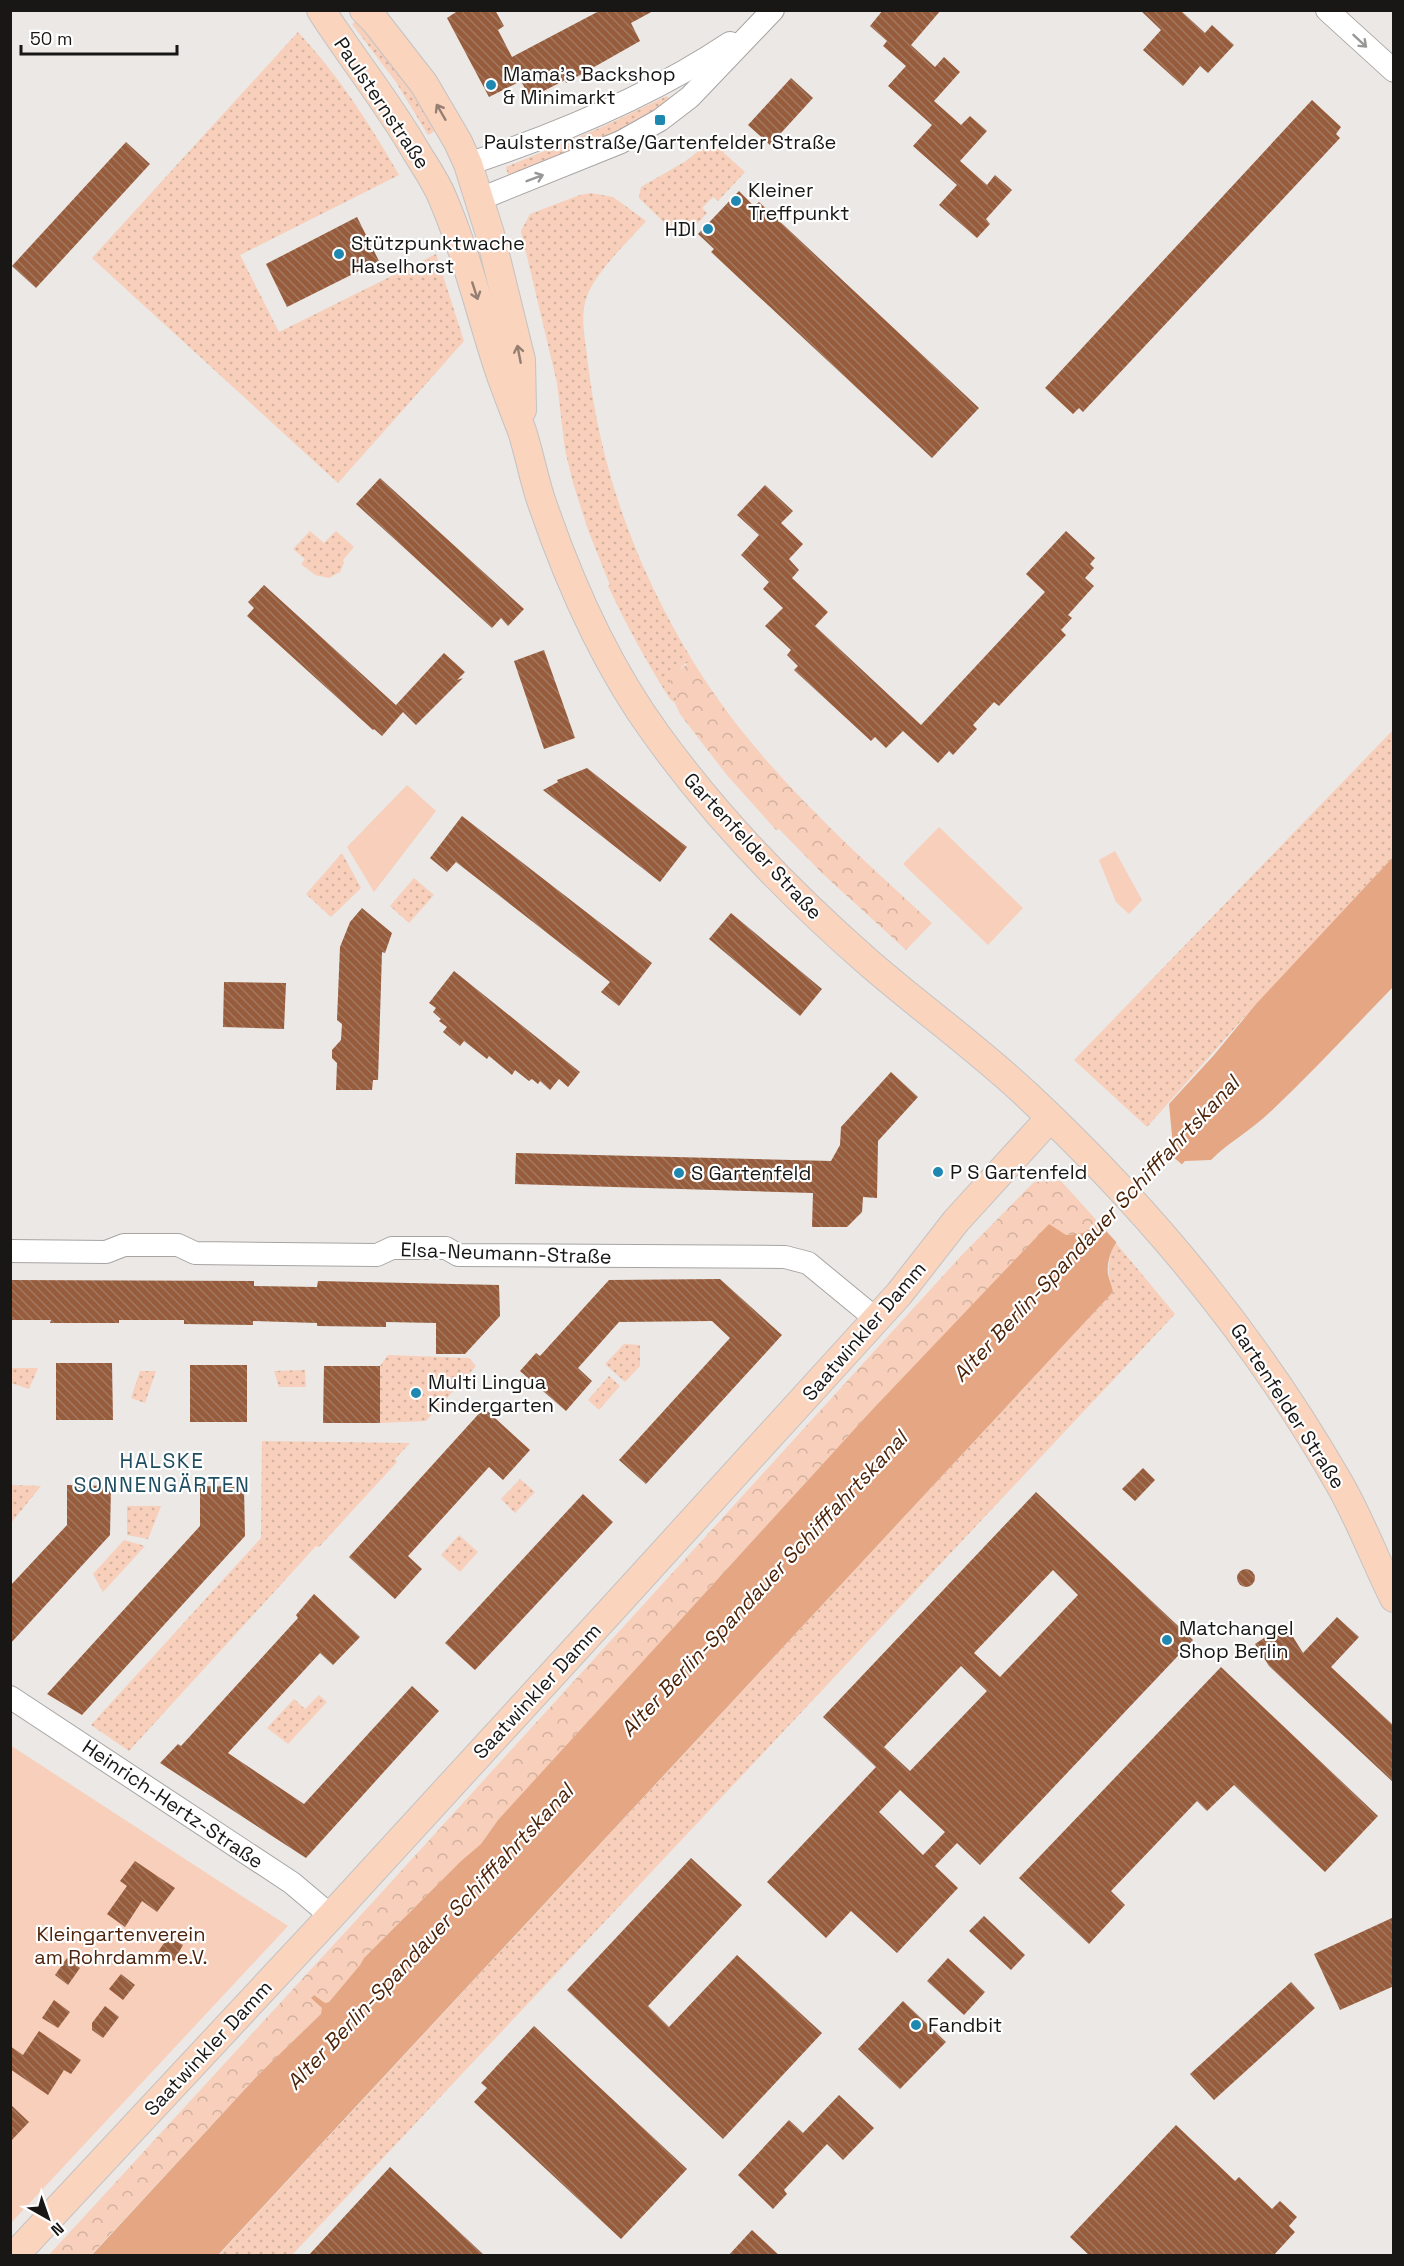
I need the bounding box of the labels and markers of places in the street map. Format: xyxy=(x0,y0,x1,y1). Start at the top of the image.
place label: Mama's Backshop & Minimarkt xyxy=(503,61,676,110)
marker: Mama's Backshop & Minimarkt xyxy=(484,78,498,92)
marker: Paulsternstraße/Gartenfelder Straße xyxy=(653,113,667,127)
place label: Paulsternstraße/Gartenfelder Straße xyxy=(484,129,836,155)
place label: Kleiner Treffpunkt xyxy=(748,177,849,226)
marker: Kleiner Treffpunkt xyxy=(729,194,743,208)
place label: HDI xyxy=(665,216,696,242)
marker: HDI xyxy=(701,222,715,236)
place label: Stützpunktwache Haselhorst xyxy=(351,230,525,279)
marker: Stützpunktwache Haselhorst xyxy=(332,247,346,261)
place label: P S Gartenfeld xyxy=(950,1159,1087,1185)
place label: S Gartenfeld xyxy=(691,1160,811,1186)
marker: P S Gartenfeld xyxy=(931,1165,945,1179)
marker: S Gartenfeld xyxy=(672,1166,686,1180)
place label: Multi Lingua Kindergarten xyxy=(428,1369,554,1418)
marker: Multi Lingua Kindergarten xyxy=(409,1386,423,1400)
place label: Matchangel Shop Berlin xyxy=(1179,1615,1294,1664)
marker: Matchangel Shop Berlin xyxy=(1160,1633,1174,1647)
place label: Fandbit xyxy=(928,2012,1002,2038)
marker: Fandbit xyxy=(909,2018,923,2032)

